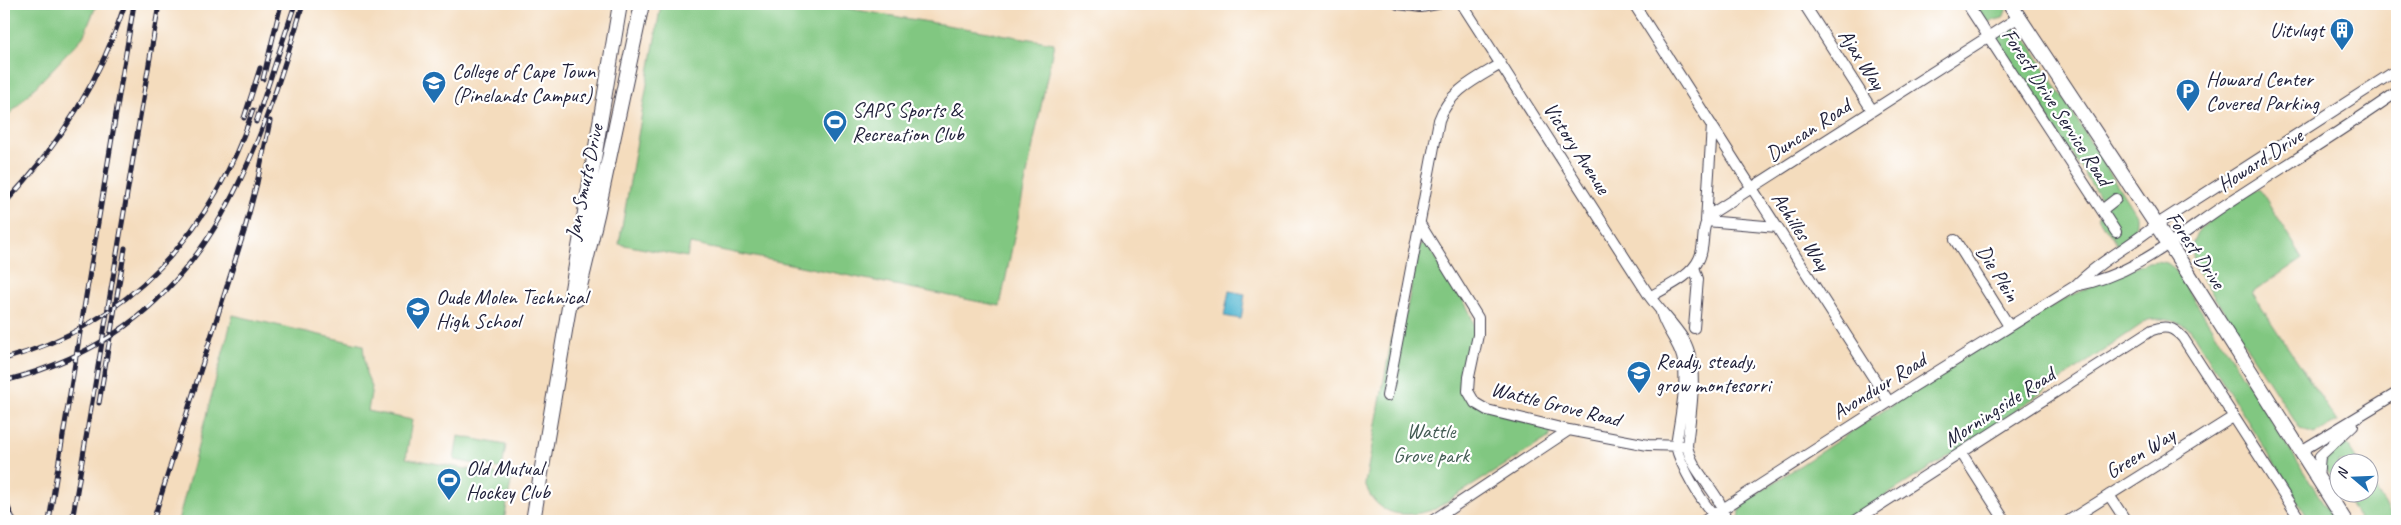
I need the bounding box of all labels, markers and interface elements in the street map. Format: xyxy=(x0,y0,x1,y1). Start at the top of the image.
place label: Uitvlugt xyxy=(2270,17,2326,43)
building icon: Uitvlugt xyxy=(2329,17,2355,51)
street label: Forest Drive Service Road xyxy=(1996,23,2119,193)
street label: Ajax Way xyxy=(1833,24,1892,96)
place label: College of Cape Town (Pinelands Campus) xyxy=(452,58,596,108)
place label: Howard Center Covered Parking xyxy=(2206,66,2321,116)
school or university icon: College of Cape Town (Pinelands Campus) xyxy=(421,70,447,104)
parking icon: Howard Center Covered Parking xyxy=(2175,78,2201,112)
street label: Duncan Road xyxy=(1761,91,1858,167)
place label: SAPS Sports & Recreation Club xyxy=(852,97,965,147)
street label: Victory Avenue xyxy=(1538,97,1617,200)
sports icon: SAPS Sports & Recreation Club xyxy=(822,109,848,143)
street label: Jan Smuts Drive xyxy=(559,120,609,243)
street label: Howard Drive xyxy=(2212,122,2309,197)
street label: Achilles Way xyxy=(1766,187,1837,277)
street label: Forest Drive xyxy=(2161,206,2233,295)
street label: Die Plein xyxy=(1971,240,2026,307)
place label: Oude Molen Technical High School xyxy=(436,284,591,334)
school or university icon: Oude Molen Technical High School xyxy=(405,296,431,330)
street label: Avonduur Road xyxy=(1827,345,1934,425)
place label: Ready, steady, grow montesorri xyxy=(1656,348,1773,398)
street label: Morningside Road xyxy=(1939,359,2062,452)
school or university icon: Ready, steady, grow montesorri xyxy=(1626,360,1652,394)
street label: Wattle Grove Road xyxy=(1489,375,1626,433)
park label: Wattle Grove park xyxy=(1393,418,1470,468)
street label: Green Way xyxy=(2101,421,2181,484)
north arrow xyxy=(2328,452,2378,502)
place label: Old Mutual Hockey Club xyxy=(466,455,552,505)
text: N xyxy=(2333,465,2352,481)
sports icon: Old Mutual Hockey Club xyxy=(436,467,462,501)

